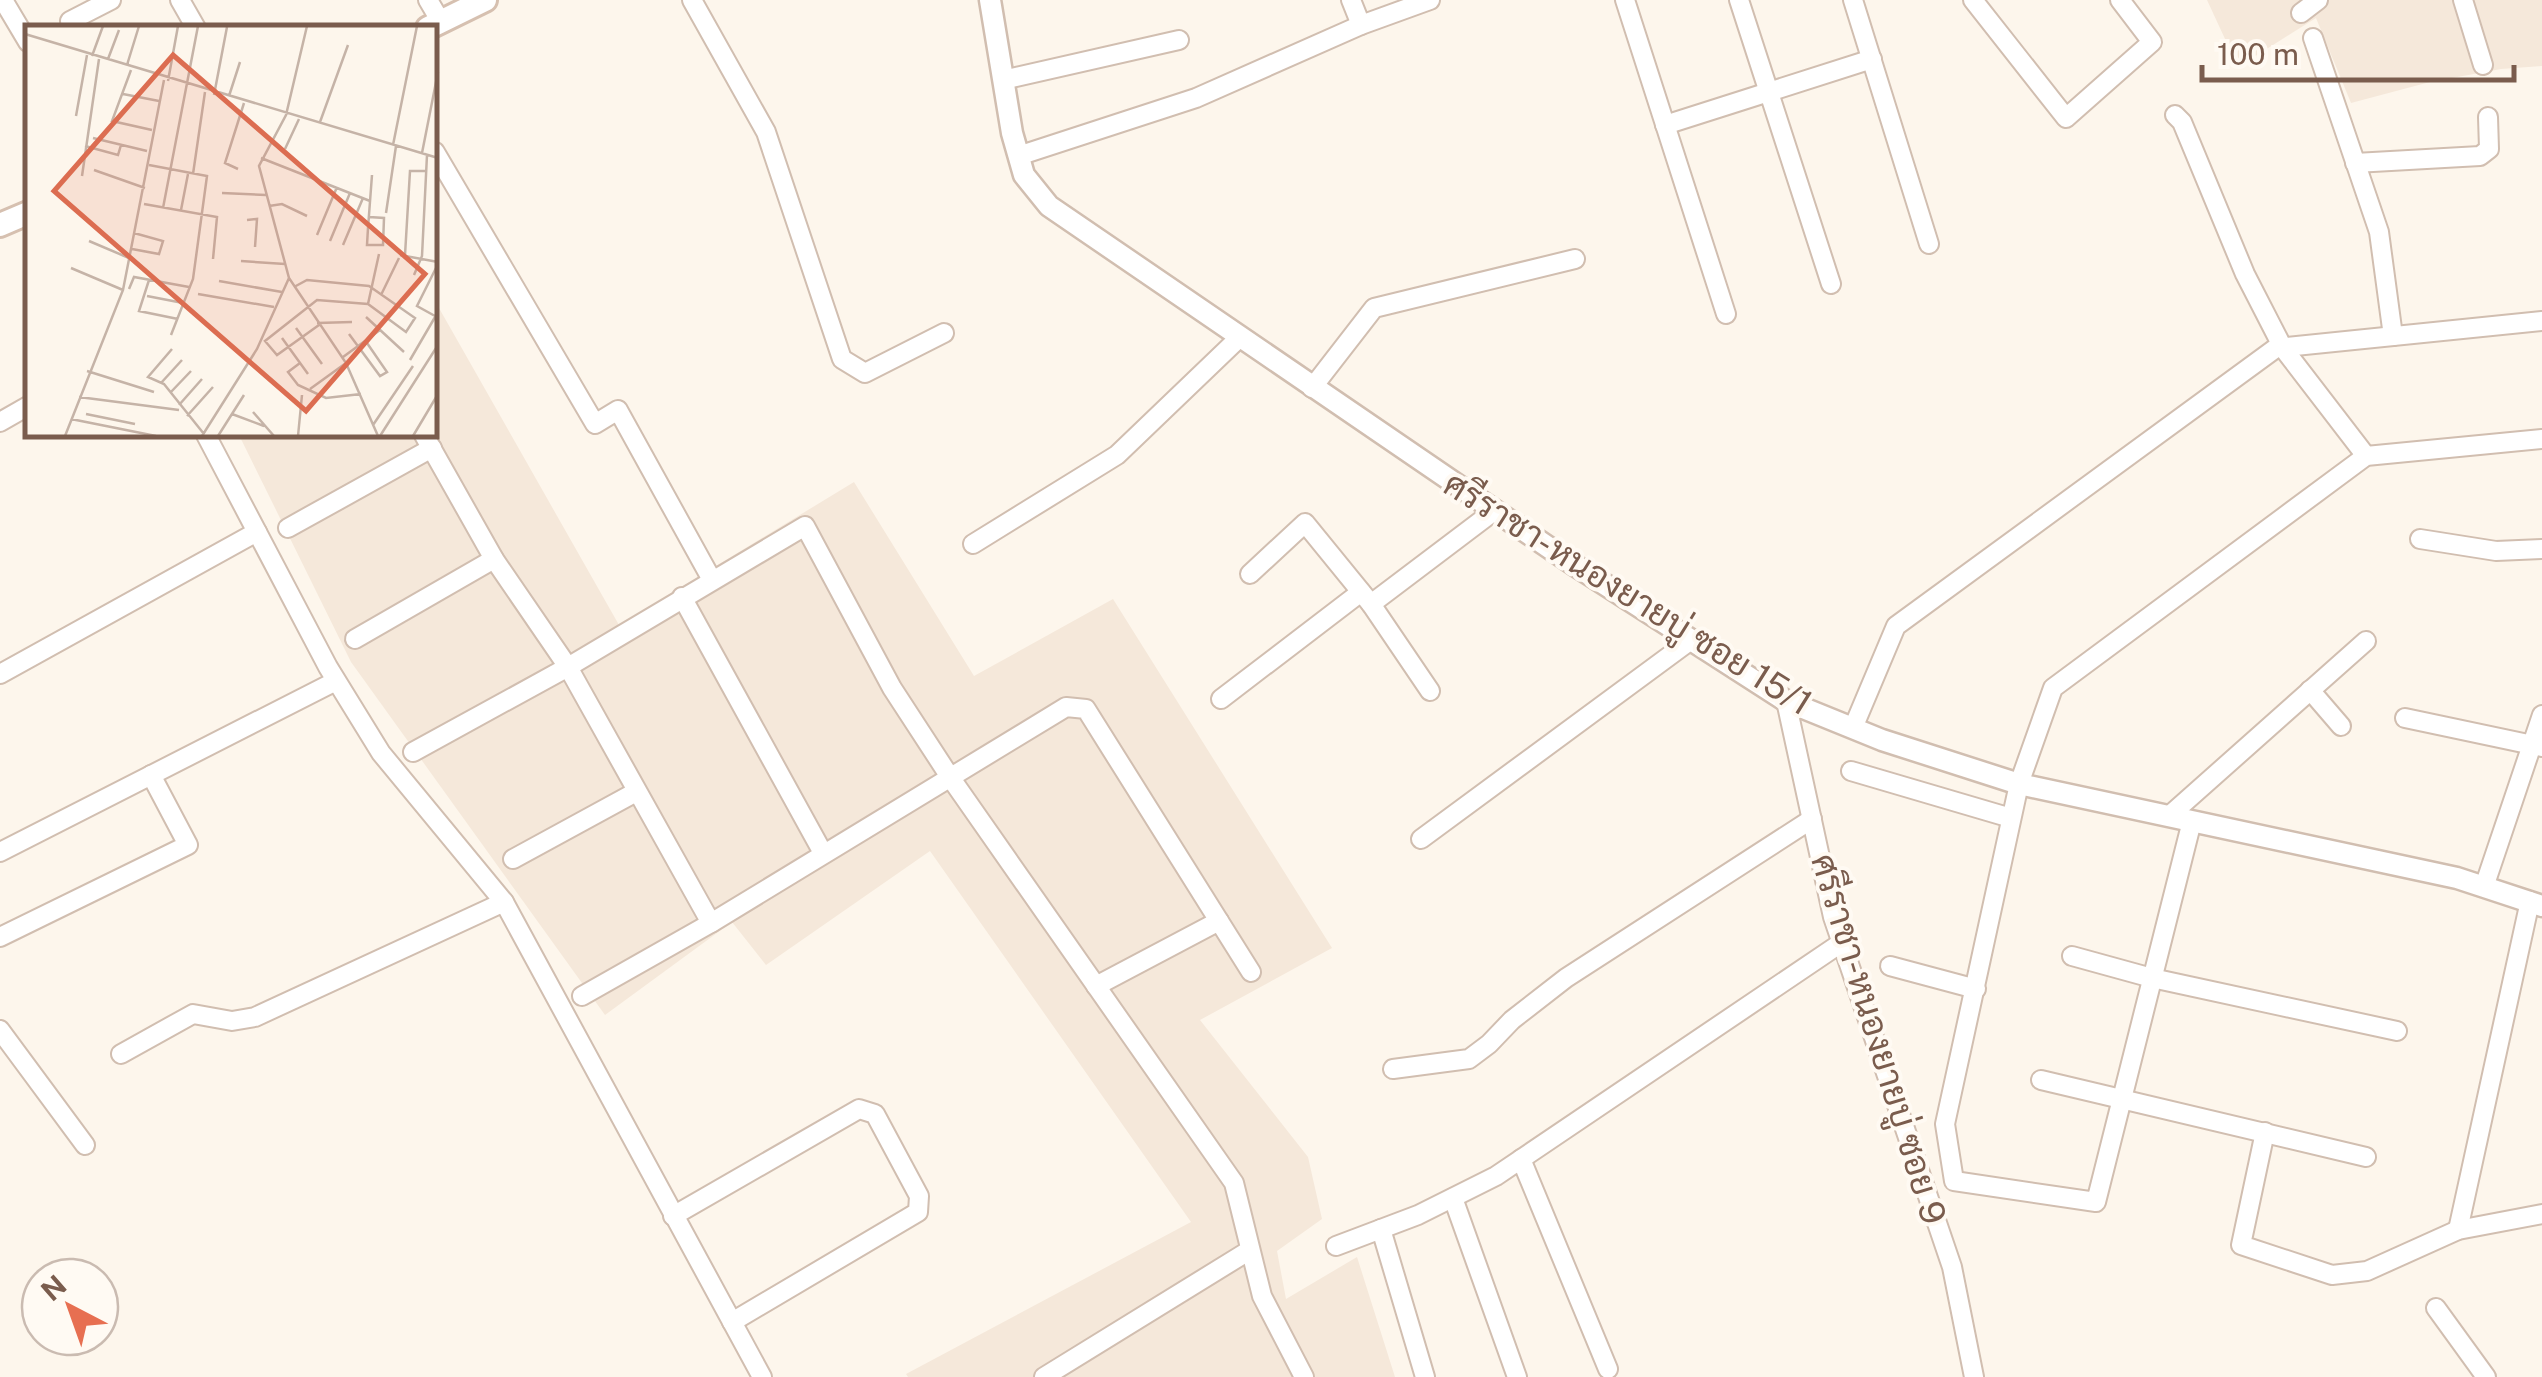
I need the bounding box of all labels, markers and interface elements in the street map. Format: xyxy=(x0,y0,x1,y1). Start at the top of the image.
scale bar xyxy=(2202,20,2514,82)
inset map xyxy=(25,25,438,438)
text: 100 m xyxy=(2217,36,2299,72)
street label: ศรีราชา-หนองยายบู่ ซอย 15/1 xyxy=(1434,461,1821,727)
street label: ศรีราชา-หนองยายบู่ ซอย 9 xyxy=(1799,848,1957,1230)
north arrow xyxy=(20,1257,120,1357)
text: N xyxy=(34,1268,72,1307)

